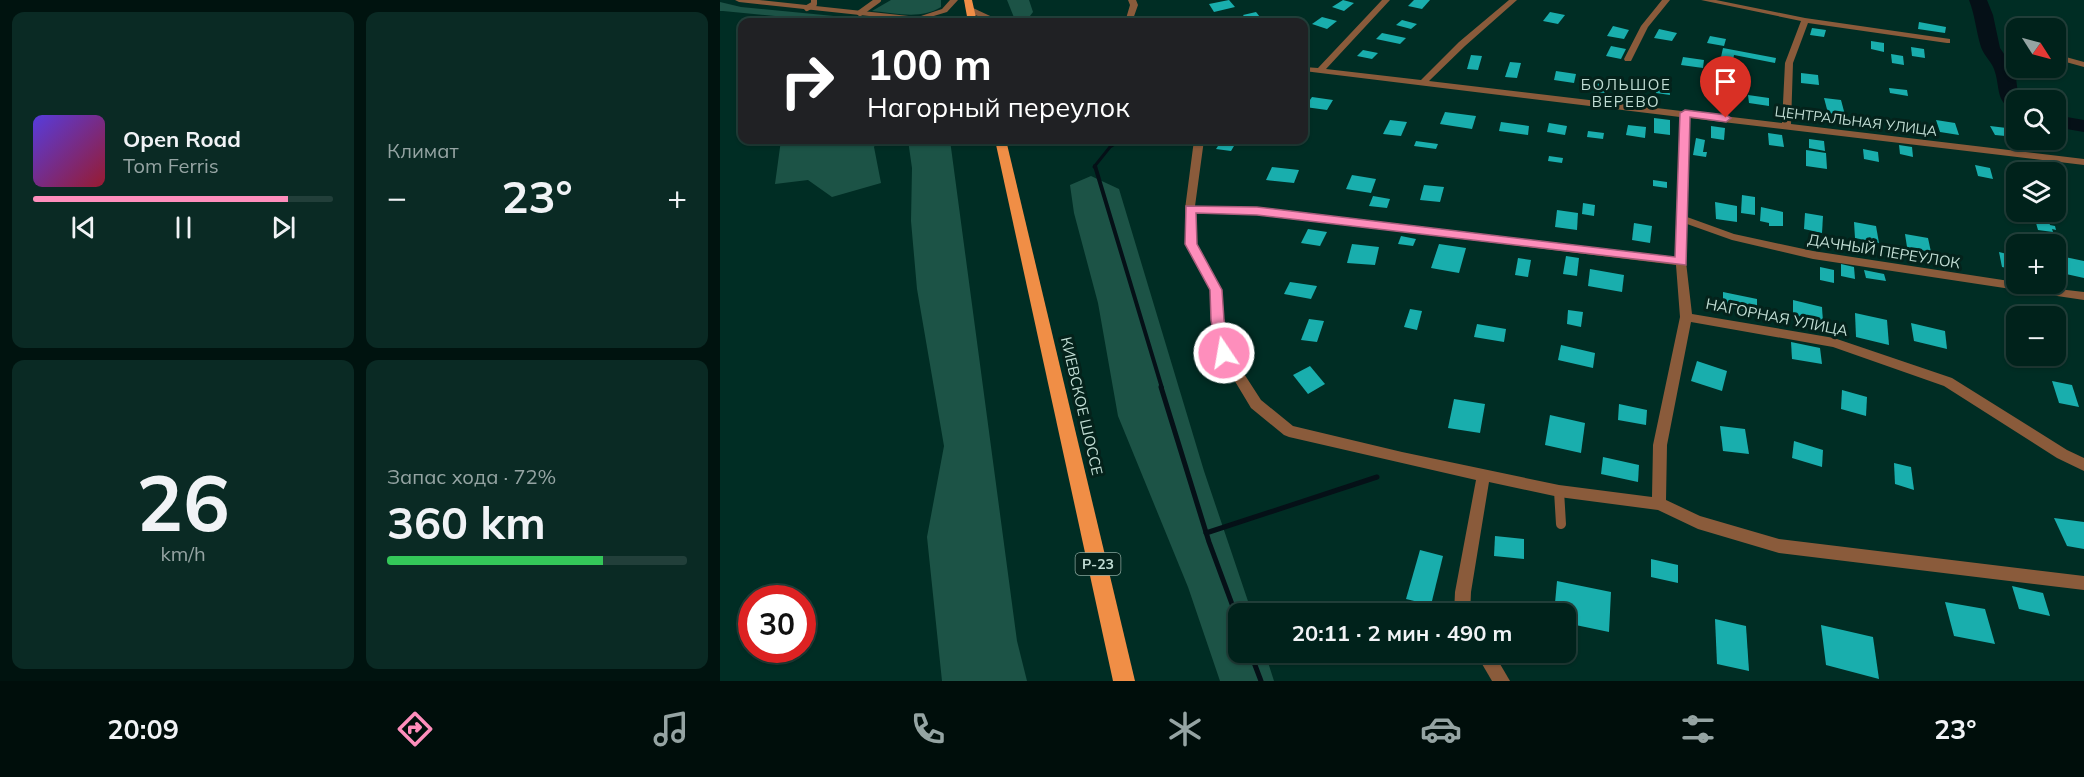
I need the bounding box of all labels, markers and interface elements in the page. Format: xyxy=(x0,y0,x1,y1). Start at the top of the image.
north arrow xyxy=(2006,18,2066,78)
map controls xyxy=(2006,18,2066,366)
text: 100 m xyxy=(867,38,992,91)
icon: right xyxy=(768,42,846,120)
pin xyxy=(1700,56,1751,118)
icon: arrive xyxy=(1709,65,1742,98)
district label: БОЛЬШОЕ ВЕРЕВО xyxy=(1581,75,1671,111)
text: Нагорный переулок xyxy=(867,90,1130,124)
button: search xyxy=(2006,90,2066,150)
street label: ЦЕНТРАЛЬНАЯ УЛИЦА xyxy=(1774,102,1939,140)
text: Open Road xyxy=(123,125,241,153)
text: Климат xyxy=(387,138,459,163)
text: Tom Ferris xyxy=(123,153,219,178)
button: layers xyxy=(2006,162,2066,222)
text: 23° xyxy=(501,168,573,224)
text: − xyxy=(387,176,407,217)
text: + xyxy=(667,176,687,217)
icon: previous xyxy=(67,211,100,244)
icon: pause xyxy=(167,211,200,244)
icon: next xyxy=(267,211,300,244)
street label: ДАЧНЫЙ ПЕРЕУЛОК xyxy=(1806,230,1962,272)
button: + xyxy=(2006,234,2066,294)
street label: НАГОРНАЯ УЛИЦА xyxy=(1704,294,1850,340)
button: − xyxy=(2006,306,2066,366)
position arrow xyxy=(1192,321,1256,385)
street label: КИЕВСКОЕ ШОССЕ xyxy=(1057,335,1107,477)
text: 26 xyxy=(136,453,230,551)
text: Запас хода · 72% xyxy=(387,464,556,489)
text: 360 km xyxy=(387,494,546,550)
text: km/h xyxy=(160,541,206,566)
road number: Р-23 xyxy=(1076,553,1120,575)
speed limit sign: 30 xyxy=(738,585,816,663)
text: 20:11 · 2 мин · 490 m xyxy=(1292,619,1512,647)
icon: directions xyxy=(394,708,436,750)
icon: music xyxy=(650,708,692,750)
icon: phone xyxy=(907,708,949,750)
icon: climate xyxy=(1164,708,1206,750)
icon: car xyxy=(1420,708,1462,750)
icon: filters xyxy=(1677,708,1719,750)
text: 20:09 xyxy=(107,712,179,746)
text: 23° xyxy=(1934,712,1977,746)

